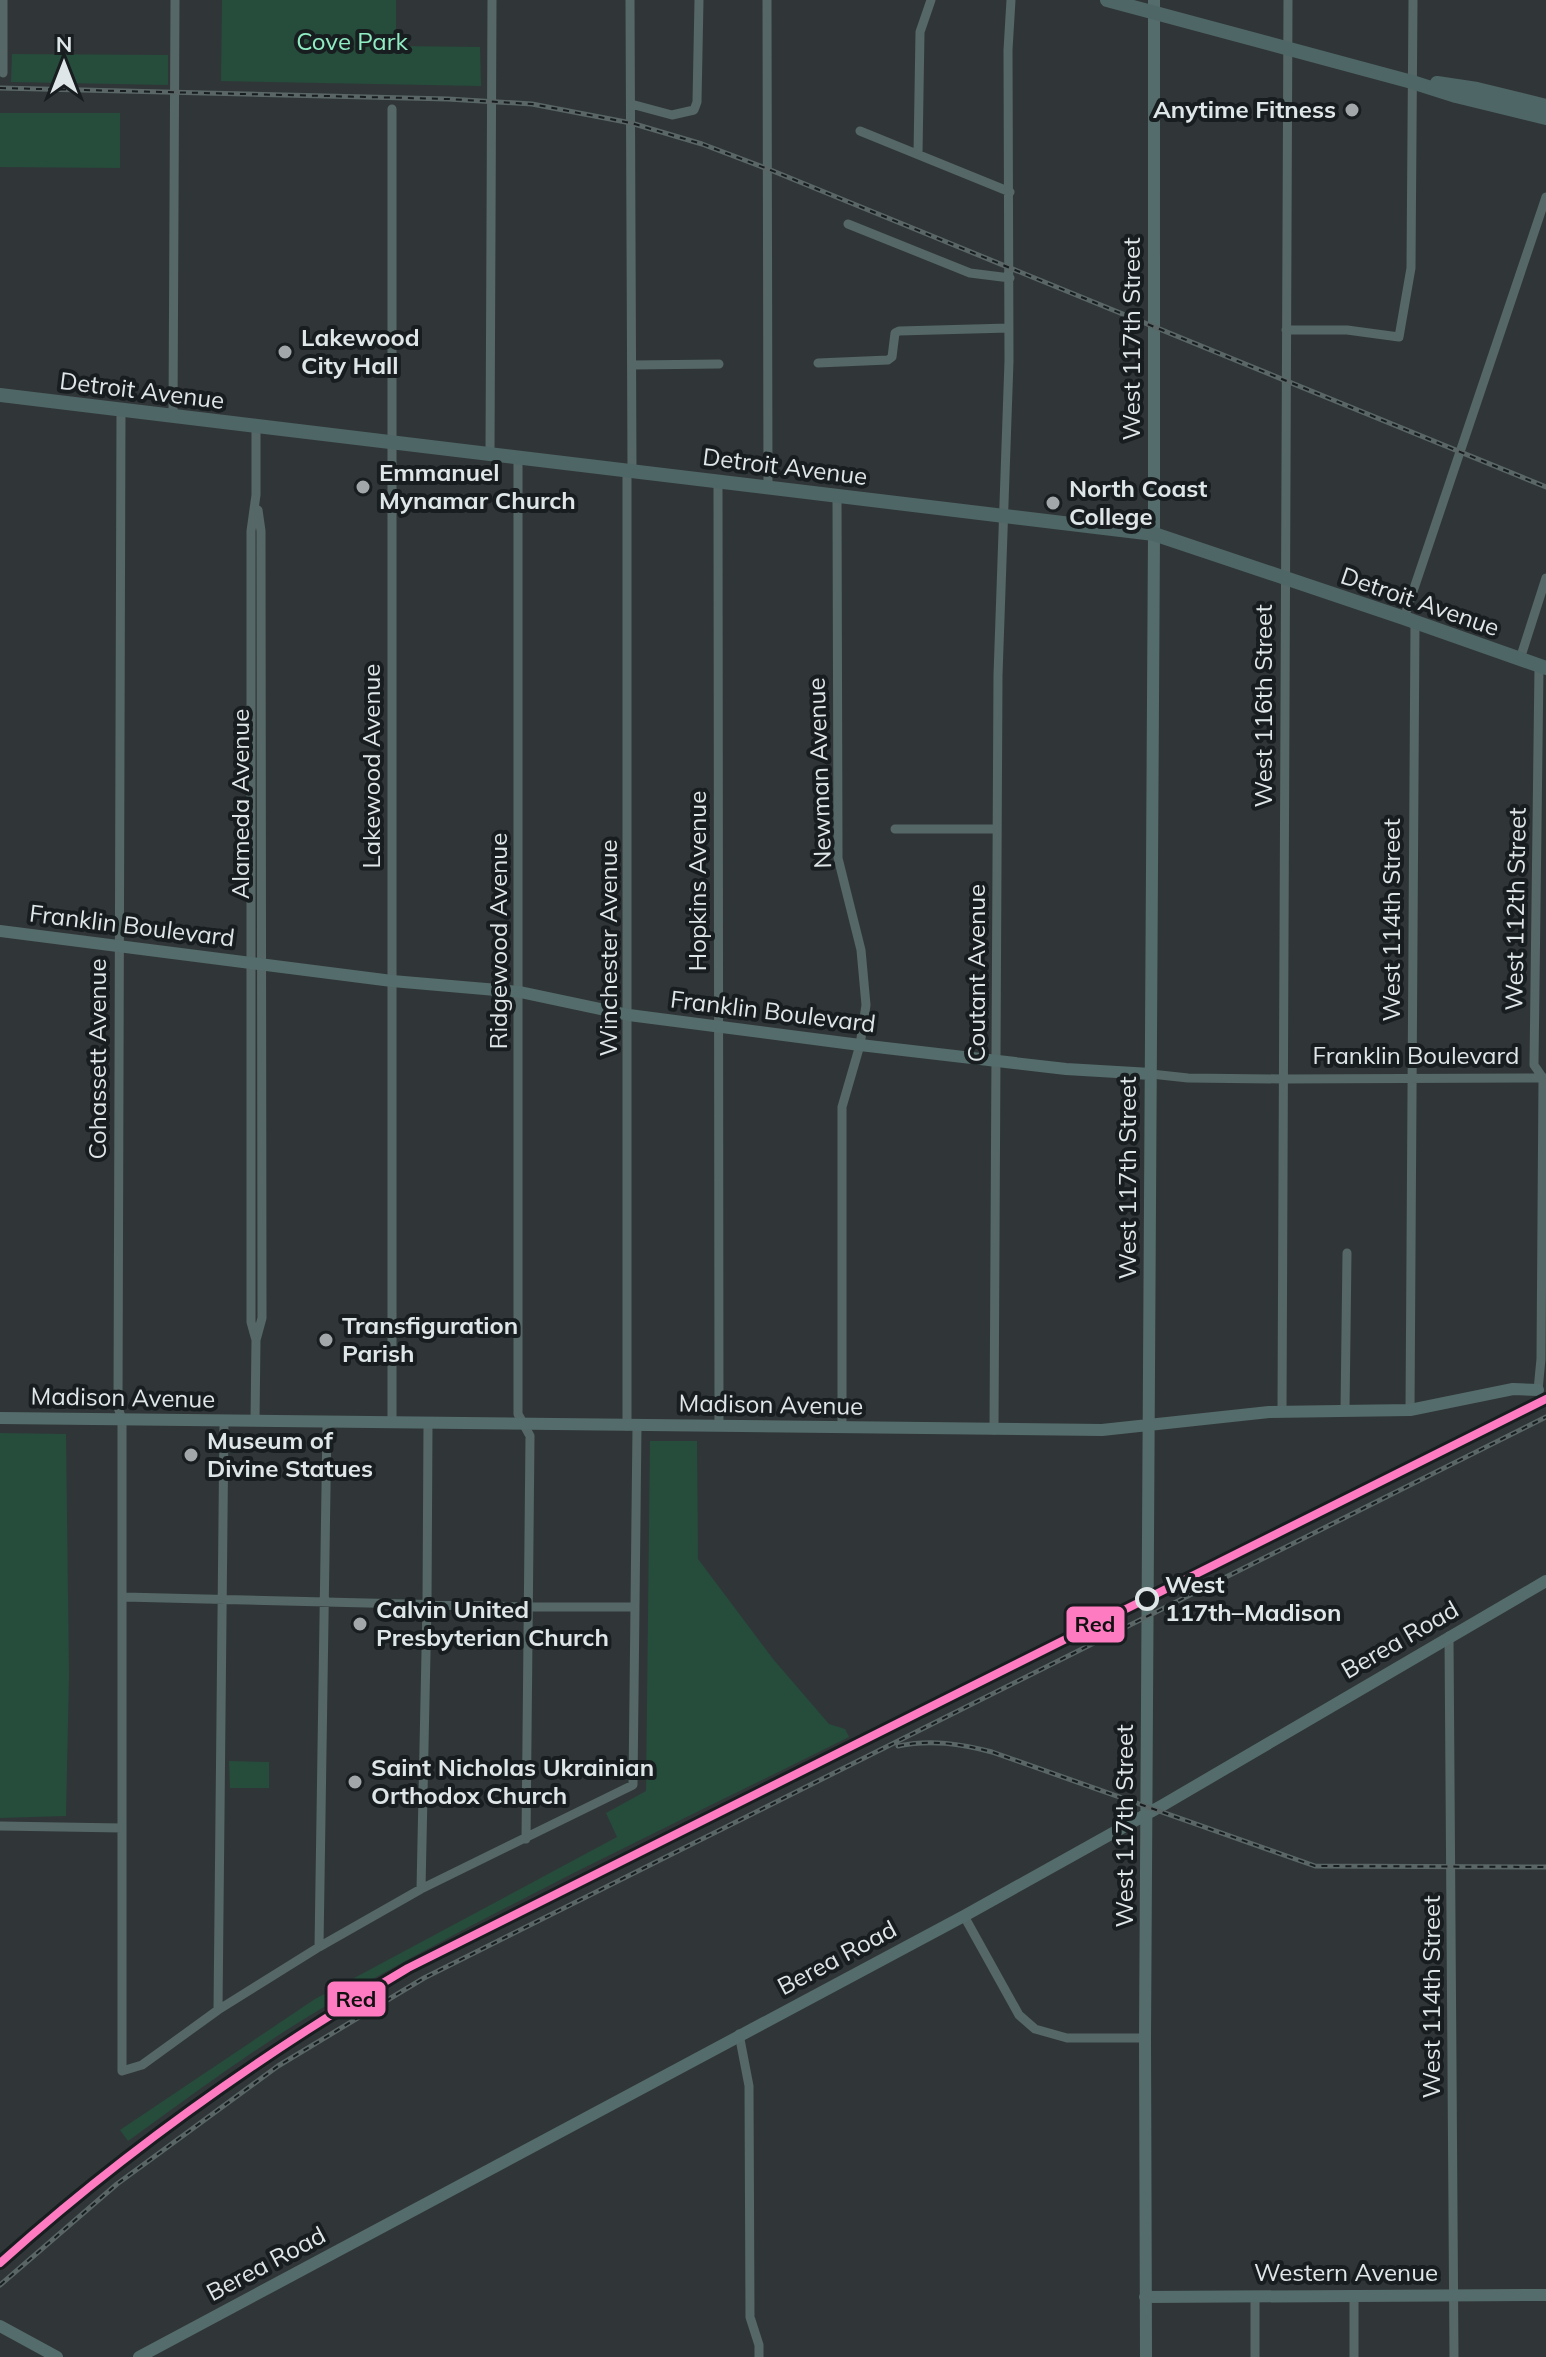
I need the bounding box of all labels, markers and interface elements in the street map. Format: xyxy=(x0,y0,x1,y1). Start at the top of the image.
north arrow xyxy=(24,24,104,104)
park label: Cove Park xyxy=(296,26,408,56)
text: N xyxy=(56,30,72,58)
place label: Anytime Fitness xyxy=(1153,94,1336,124)
marker: Anytime Fitness xyxy=(1343,101,1361,119)
street label: West 117th Street xyxy=(1116,237,1146,441)
place label: Lakewood City Hall xyxy=(301,322,420,380)
marker: Lakewood City Hall xyxy=(276,343,294,361)
street label: Detroit Avenue xyxy=(58,365,226,415)
street label: Detroit Avenue xyxy=(701,441,869,491)
place label: Emmanuel Mynamar Church xyxy=(379,457,576,515)
place label: North Coast College xyxy=(1069,473,1207,531)
marker: Emmanuel Mynamar Church xyxy=(354,478,372,496)
marker: North Coast College xyxy=(1044,494,1062,512)
street label: Detroit Avenue xyxy=(1337,560,1504,642)
street label: West 116th Street xyxy=(1248,604,1278,808)
street label: Lakewood Avenue xyxy=(356,664,386,868)
street label: Newman Avenue xyxy=(801,677,837,869)
street label: Alameda Avenue xyxy=(225,709,255,899)
street label: Hopkins Avenue xyxy=(682,791,712,971)
street label: West 112th Street xyxy=(1498,807,1532,1011)
street label: West 114th Street xyxy=(1376,818,1406,1022)
street label: Ridgewood Avenue xyxy=(483,833,513,1049)
street label: Winchester Avenue xyxy=(593,839,623,1057)
street label: Coutant Avenue xyxy=(961,884,991,1062)
street label: Franklin Boulevard xyxy=(28,898,237,952)
street label: Cohassett Avenue xyxy=(82,959,112,1159)
street label: Franklin Boulevard xyxy=(669,984,878,1038)
street label: Franklin Boulevard xyxy=(1313,1040,1519,1070)
street label: West 117th Street xyxy=(1112,1076,1142,1280)
place label: Transfiguration Parish xyxy=(342,1310,518,1368)
marker: Transfiguration Parish xyxy=(317,1331,335,1349)
street label: Madison Avenue xyxy=(30,1380,216,1414)
street label: Madison Avenue xyxy=(678,1387,864,1421)
place label: Museum of Divine Statues xyxy=(207,1425,373,1483)
marker: Museum of Divine Statues xyxy=(182,1446,200,1464)
place label: West 117th–Madison xyxy=(1165,1569,1342,1627)
marker: West 117th–Madison xyxy=(1136,1588,1158,1610)
place label: Calvin United Presbyterian Church xyxy=(376,1594,609,1652)
street label: Berea Road xyxy=(1335,1594,1464,1685)
line badge: Red xyxy=(1065,1605,1126,1644)
text: Red xyxy=(1075,1610,1115,1638)
marker: Calvin United Presbyterian Church xyxy=(351,1615,369,1633)
street label: West 117th Street xyxy=(1109,1724,1139,1928)
place label: Saint Nicholas Ukrainian Orthodox Church xyxy=(371,1752,654,1810)
marker: Saint Nicholas Ukrainian Orthodox Church xyxy=(346,1773,364,1791)
street label: West 114th Street xyxy=(1416,1895,1446,2099)
street label: Berea Road xyxy=(772,1913,901,2001)
line badge: Red xyxy=(326,1980,387,2018)
text: Red xyxy=(336,1985,376,2013)
street label: Berea Road xyxy=(201,2219,330,2307)
street label: Western Avenue xyxy=(1254,2257,1438,2287)

